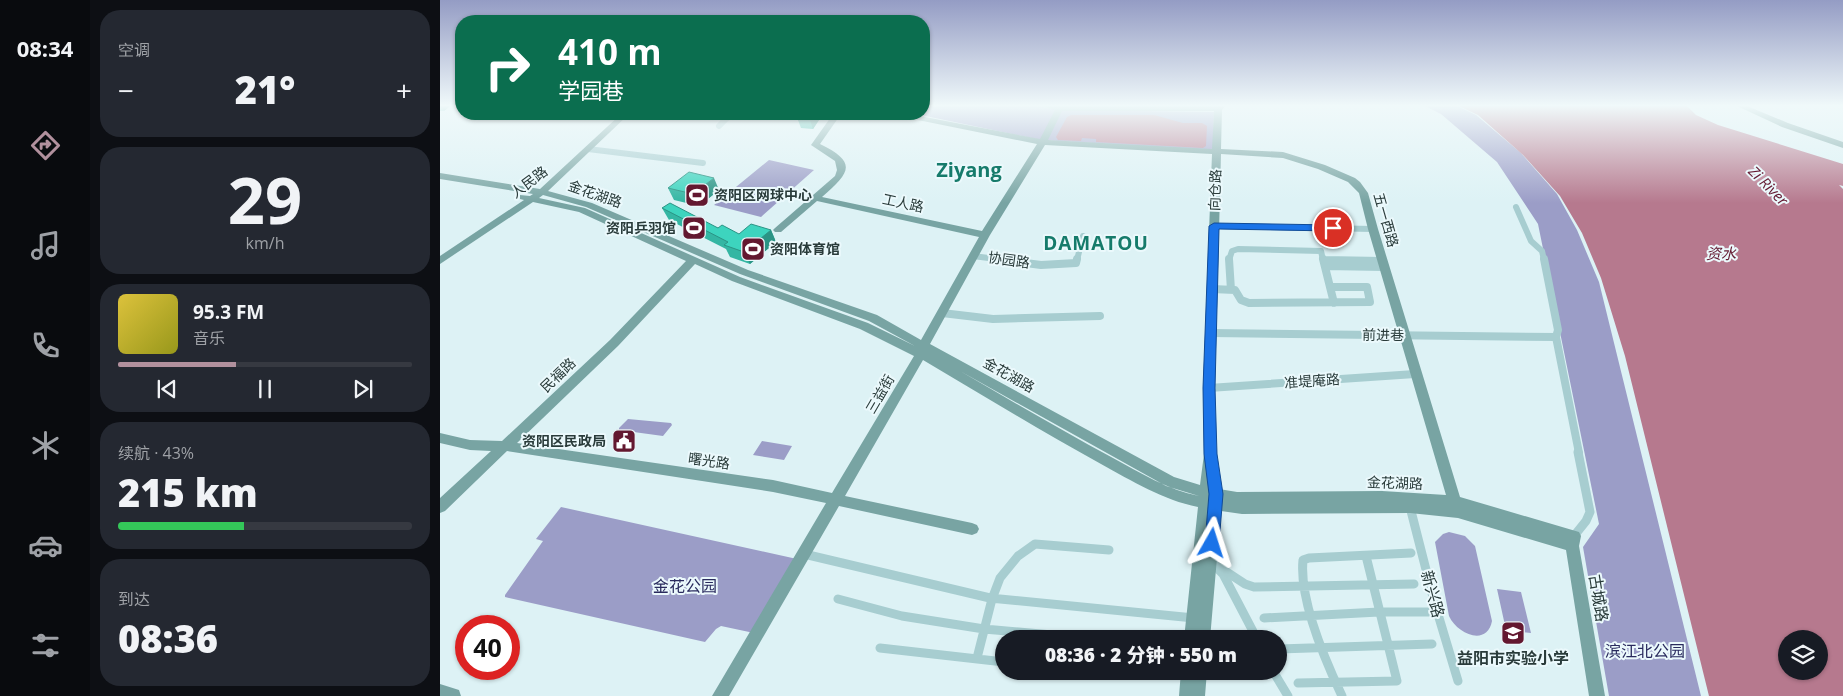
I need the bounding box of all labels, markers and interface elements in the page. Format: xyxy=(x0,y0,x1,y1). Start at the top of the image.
text: 410 m xyxy=(558,28,662,75)
text: 08:34 xyxy=(17,33,73,63)
icon: right xyxy=(475,35,540,100)
text: 空调 xyxy=(118,39,150,61)
text: 21° xyxy=(235,63,295,115)
text: − xyxy=(118,71,134,109)
text: + xyxy=(396,71,412,109)
text: 学园巷 xyxy=(558,75,624,105)
icon: directions xyxy=(28,128,63,163)
text: 29 xyxy=(228,155,302,243)
district label: Ziyang xyxy=(936,156,1002,183)
water label: Zi River xyxy=(1744,160,1794,210)
street label: 人民路 xyxy=(506,161,551,202)
street label: 向仓路 xyxy=(1204,169,1225,211)
street label: 金花湖路 xyxy=(566,175,625,212)
sports icon: 资阳区网球中心 xyxy=(684,182,710,208)
place label: 资阳区网球中心 xyxy=(714,185,812,204)
street label: 工人路 xyxy=(881,189,926,216)
street label: 五一西路 xyxy=(1370,190,1403,249)
pin xyxy=(1312,207,1354,249)
icon: arrive xyxy=(1319,214,1347,242)
sports icon: 资阳乒羽馆 xyxy=(681,215,707,241)
place label: 资阳乒羽馆 xyxy=(606,218,676,237)
icon: music xyxy=(28,228,63,263)
district label: DAMATOU xyxy=(1043,230,1149,256)
text: km/h xyxy=(246,232,284,254)
sports icon: 资阳体育馆 xyxy=(740,236,766,262)
place label: 资阳体育馆 xyxy=(770,239,840,258)
water label: 资水 xyxy=(1706,243,1737,263)
street label: 协园路 xyxy=(987,247,1031,272)
text: 95.3 FM xyxy=(193,299,264,325)
street label: 前进巷 xyxy=(1362,325,1404,344)
text: 音乐 xyxy=(193,327,225,349)
icon: phone xyxy=(28,328,63,363)
street label: 民福路 xyxy=(536,353,579,396)
street label: 金花湖路 xyxy=(980,353,1038,396)
street label: 准堤庵路 xyxy=(1283,369,1341,392)
street label: 三益街 xyxy=(861,371,898,417)
icon: previous xyxy=(153,375,181,403)
icon: pause xyxy=(251,375,279,403)
icon: next xyxy=(349,375,377,403)
icon: climate xyxy=(28,428,63,463)
public building icon: 资阳区民政局 xyxy=(611,428,637,454)
place label: 资阳区民政局 xyxy=(522,431,606,450)
text: 续航 · 43% xyxy=(118,442,194,464)
street label: 曙光路 xyxy=(687,448,731,473)
text: 215 km xyxy=(118,466,258,518)
street label: 金花湖路 xyxy=(1367,472,1423,493)
position arrow xyxy=(1185,516,1237,568)
icon: car xyxy=(28,528,63,563)
street label: 新兴路 xyxy=(1416,568,1450,620)
street label: 古城路 xyxy=(1584,573,1614,623)
park label: 金花公园 xyxy=(653,575,717,597)
text: 到达 xyxy=(118,588,150,610)
text: 08:36 xyxy=(118,612,218,664)
speed limit sign: 40 xyxy=(455,615,520,680)
school or university icon: 益阳市实验小学 xyxy=(1500,620,1526,646)
icon: filters xyxy=(28,628,63,663)
map controls xyxy=(1778,630,1828,680)
button: layers xyxy=(1778,630,1828,680)
park label: 滨江北公园 xyxy=(1605,640,1685,662)
text: 08:36 · 2 分钟 · 550 m xyxy=(1045,642,1237,668)
place label: 益阳市实验小学 xyxy=(1457,647,1569,669)

